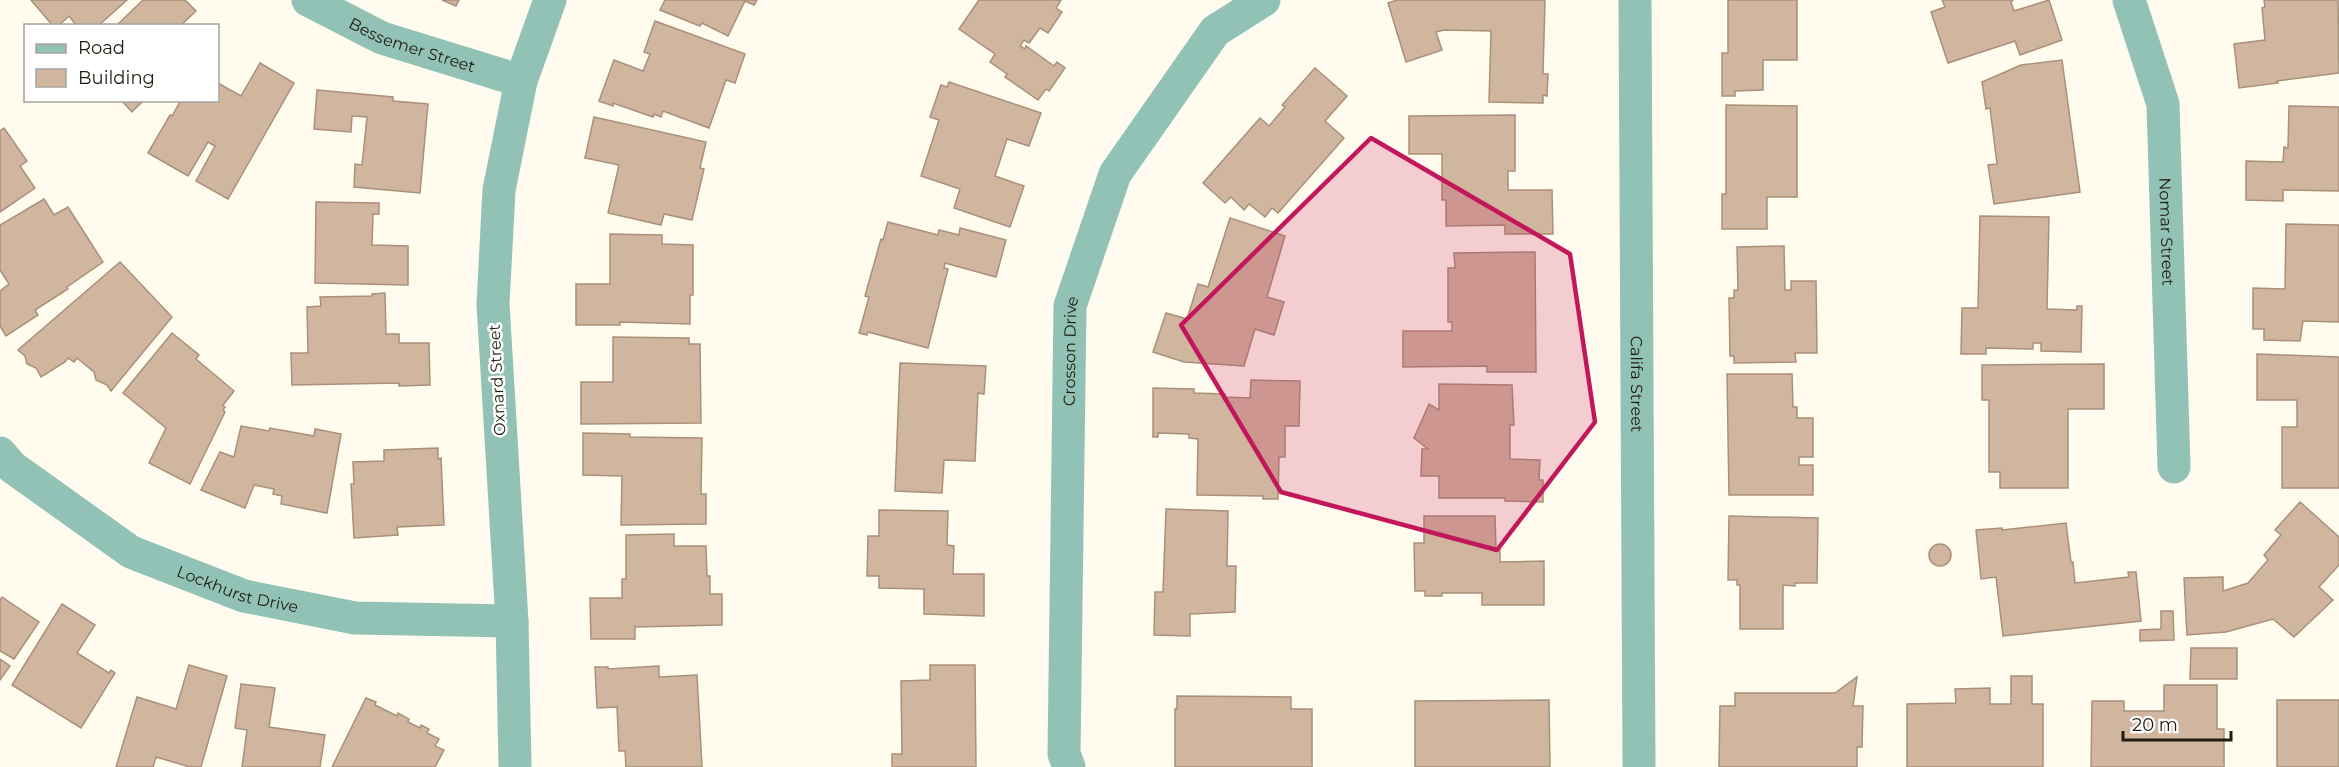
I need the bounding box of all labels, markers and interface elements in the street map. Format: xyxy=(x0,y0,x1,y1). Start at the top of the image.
street label: Bessemer Street xyxy=(346,13,478,76)
legend xyxy=(24,24,219,102)
text: Road xyxy=(78,37,125,59)
text: Building xyxy=(78,67,155,89)
street label: Nomar Street xyxy=(2156,177,2178,287)
street label: Crosson Drive xyxy=(1059,293,1082,406)
street label: Oxnard Street xyxy=(485,323,509,436)
street label: Califa Street xyxy=(1627,336,1647,433)
street label: Lockhurst Drive xyxy=(174,561,300,616)
scale bar xyxy=(2123,704,2231,742)
text: 20 m xyxy=(2132,714,2178,736)

